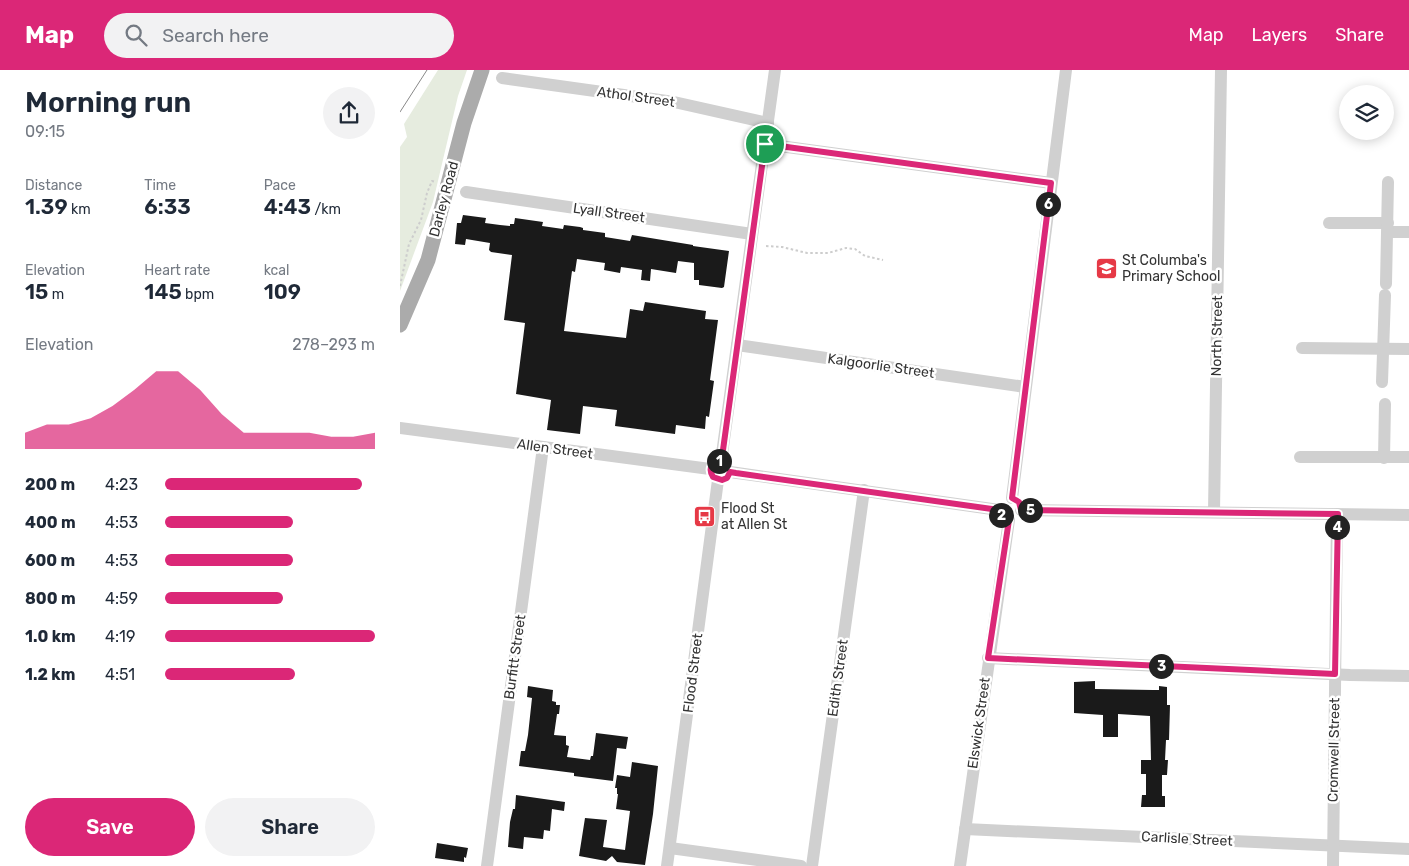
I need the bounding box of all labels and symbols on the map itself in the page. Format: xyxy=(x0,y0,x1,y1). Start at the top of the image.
street label: Athol Street xyxy=(596,83,676,111)
pin xyxy=(744,123,786,165)
street label: Darley Road xyxy=(426,159,462,239)
pin: 6 xyxy=(1036,192,1060,216)
street label: Lyall Street xyxy=(572,200,647,227)
place label: St Columba's Primary School xyxy=(1122,252,1220,285)
school or university icon: St Columba's Primary School xyxy=(1094,256,1118,280)
street label: North Street xyxy=(1208,295,1226,377)
street label: Kalgoorlie Street xyxy=(826,350,936,382)
street label: Allen Street xyxy=(516,435,595,463)
pin: 1 xyxy=(706,448,732,474)
pin: 5 xyxy=(1018,498,1042,522)
place label: Flood St at Allen St xyxy=(721,500,788,533)
pin: 2 xyxy=(988,502,1014,528)
bus stop icon: Flood St at Allen St xyxy=(693,504,717,528)
pin: 4 xyxy=(1324,514,1350,540)
street label: Burfitt Street xyxy=(501,613,529,701)
street label: Flood Street xyxy=(680,632,706,714)
street label: Edith Street xyxy=(824,638,852,718)
pin: 3 xyxy=(1148,654,1174,678)
street label: Elswick Street xyxy=(964,676,994,770)
street label: Cromwell Street xyxy=(1325,697,1343,802)
street label: Carlisle Street xyxy=(1141,828,1234,850)

